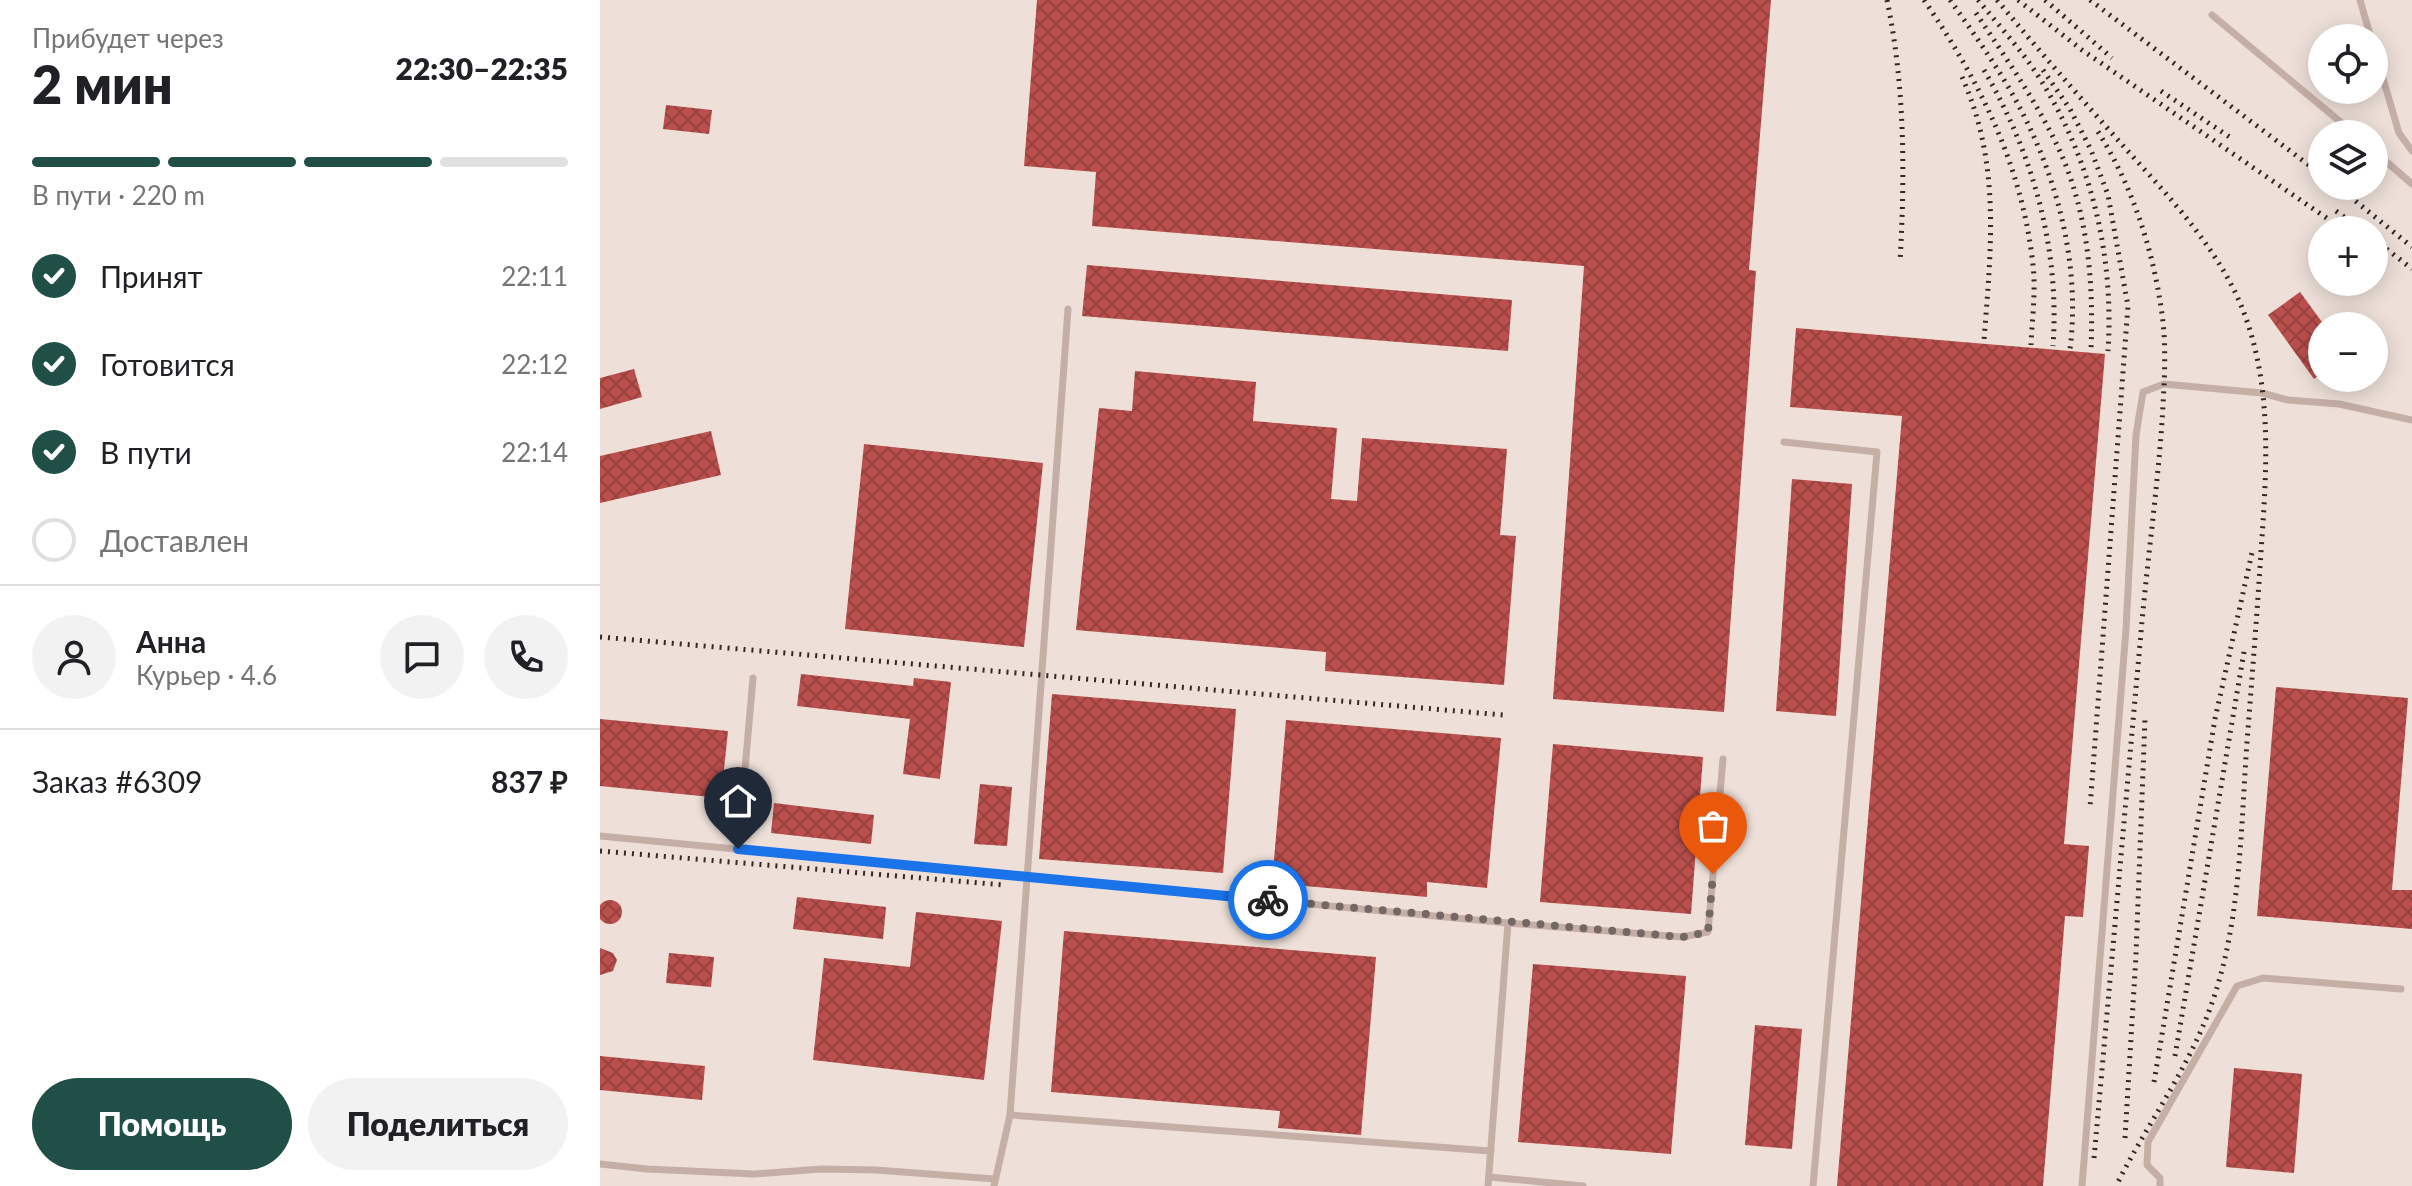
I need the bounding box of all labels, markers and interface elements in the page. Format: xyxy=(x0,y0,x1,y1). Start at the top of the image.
text: Прибудет через xyxy=(32,22,224,54)
map controls xyxy=(2308,24,2388,392)
button: locate xyxy=(2308,24,2388,104)
text: 22:30–22:35 xyxy=(395,50,568,86)
text: 2 мин xyxy=(32,53,173,115)
button: layers xyxy=(2308,120,2388,200)
text: В пути · 220 m xyxy=(32,179,205,211)
button: + xyxy=(2308,216,2388,296)
icon: check xyxy=(32,254,76,298)
text: Принят xyxy=(100,258,203,294)
text: 22:11 xyxy=(501,260,568,292)
button: − xyxy=(2308,312,2388,392)
icon: check xyxy=(32,342,76,386)
text: Готовится xyxy=(100,346,235,382)
text: 22:12 xyxy=(501,348,568,380)
icon: check xyxy=(32,430,76,474)
text: В пути xyxy=(100,434,192,470)
text: 22:14 xyxy=(501,436,568,468)
text: Доставлен xyxy=(100,522,249,558)
button: person xyxy=(32,615,116,699)
button: chat xyxy=(380,615,464,699)
button: phone xyxy=(484,615,568,699)
text: Анна xyxy=(136,623,206,659)
text: Курьер · 4.6 xyxy=(136,659,277,691)
text: Заказ #6309 xyxy=(32,763,203,799)
text: 837 ₽ xyxy=(491,763,568,799)
pin xyxy=(704,767,772,849)
icon: home xyxy=(716,779,760,823)
pin xyxy=(1679,792,1747,874)
icon: bag xyxy=(1691,804,1735,848)
courier xyxy=(1228,860,1308,940)
icon: bike xyxy=(1246,878,1290,922)
button: Помощь xyxy=(32,1078,292,1170)
button: Поделиться xyxy=(308,1078,568,1170)

